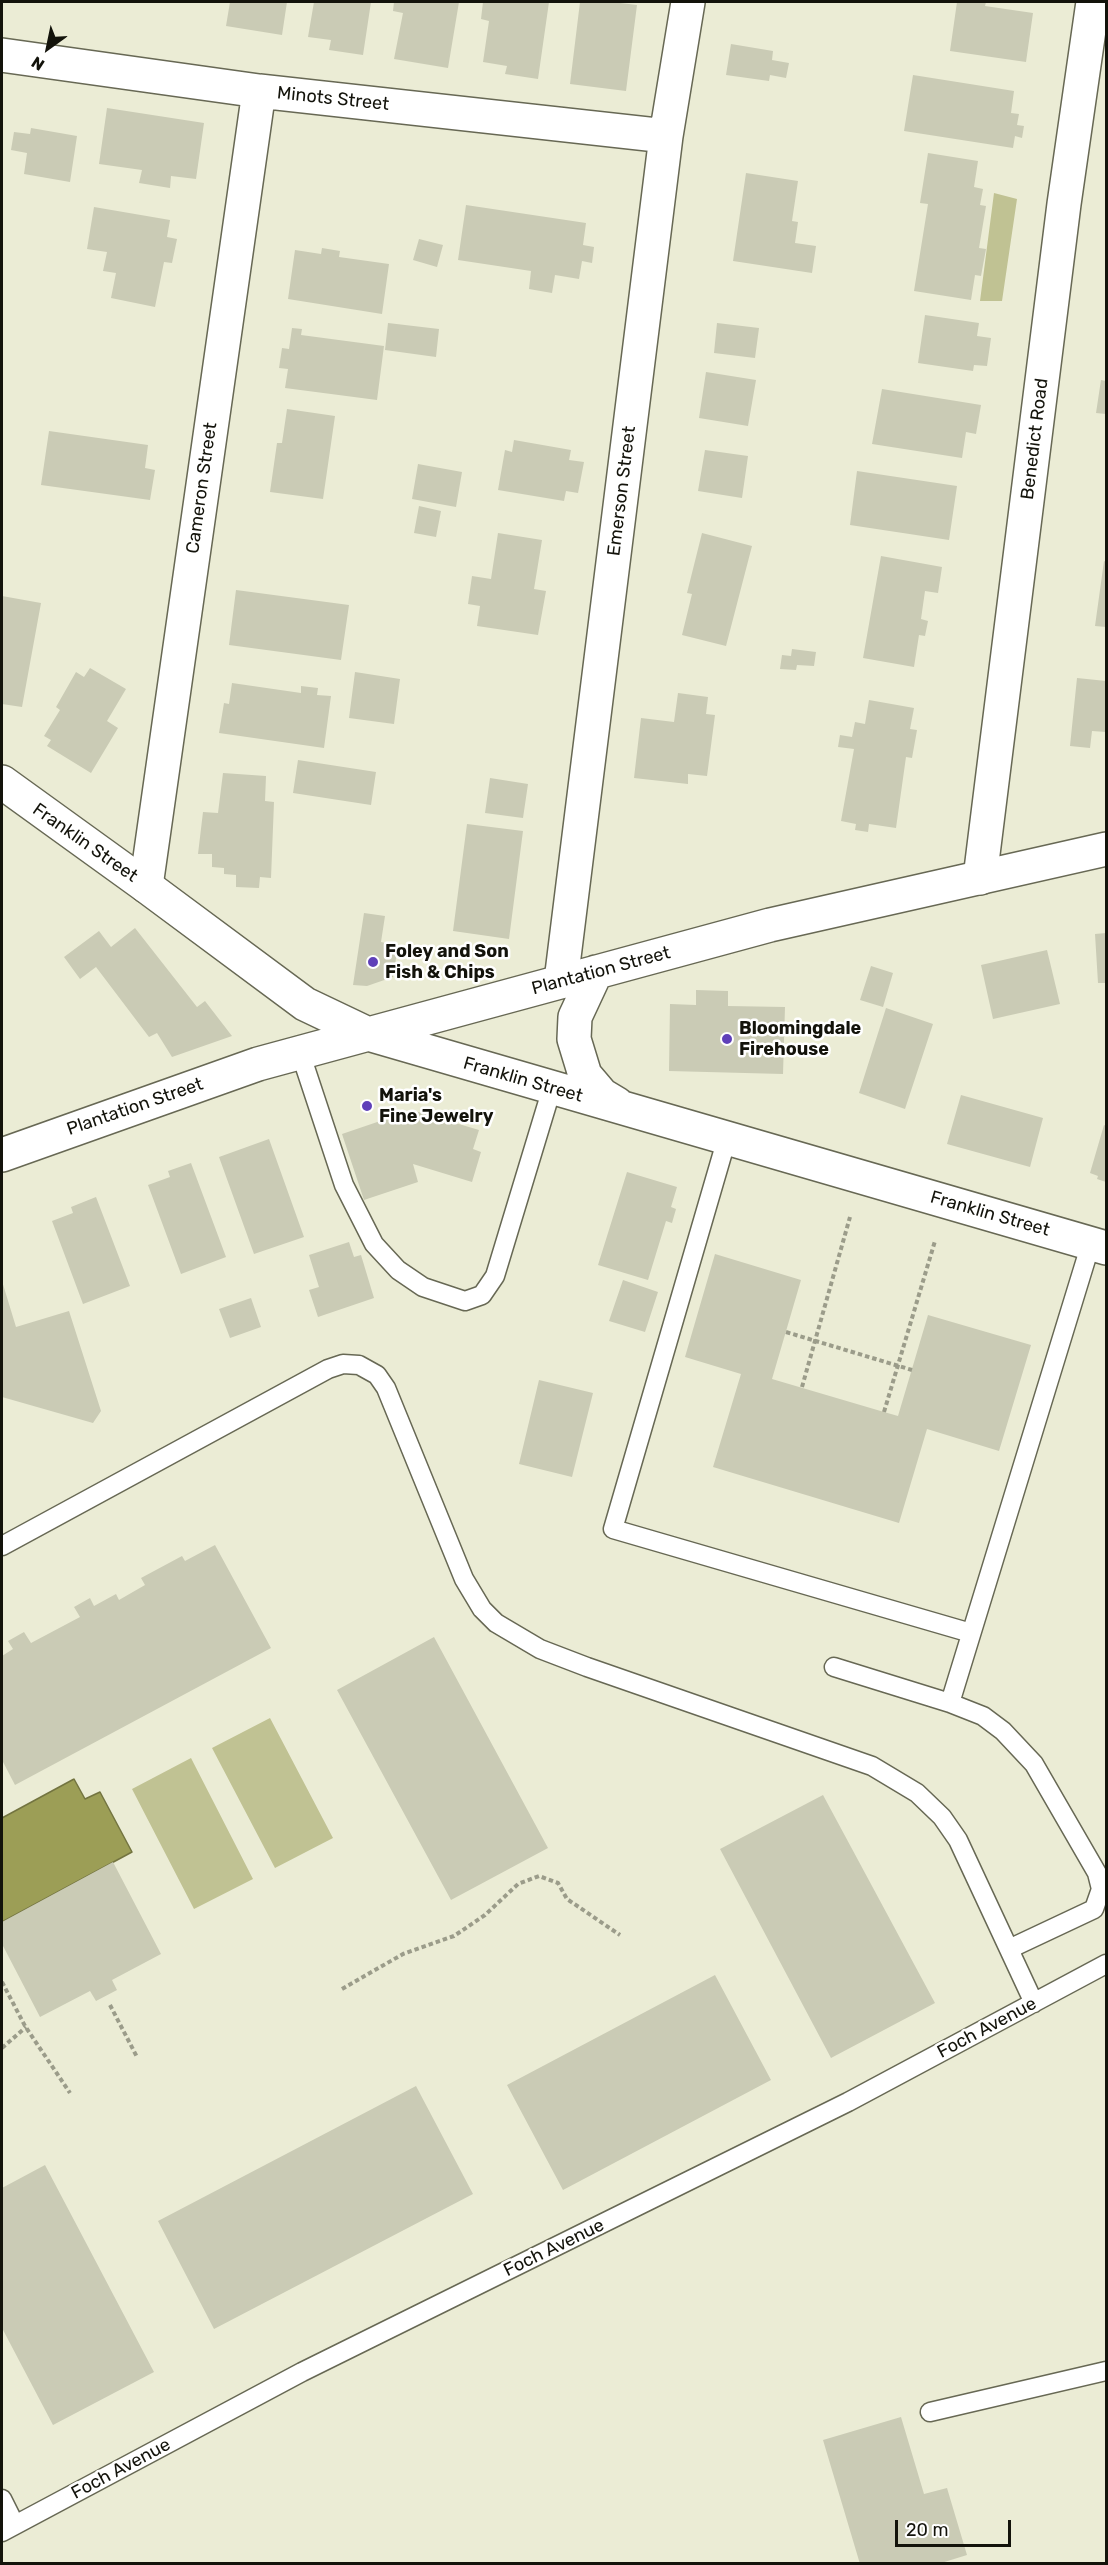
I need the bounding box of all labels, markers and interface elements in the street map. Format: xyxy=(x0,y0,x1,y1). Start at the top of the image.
north arrow xyxy=(18,18,78,78)
text: N xyxy=(28,52,48,75)
street label: Minots Street xyxy=(276,82,390,116)
street label: Benedict Road xyxy=(1017,377,1053,501)
street label: Cameron Street xyxy=(182,421,222,555)
street label: Emerson Street xyxy=(603,425,641,557)
street label: Franklin Street xyxy=(28,799,142,887)
place label: Foley and Son Fish & Chips xyxy=(385,941,509,984)
street label: Plantation Street xyxy=(529,942,673,1000)
marker: Foley and Son Fish & Chips xyxy=(366,955,380,969)
place label: Bloomingdale Firehouse xyxy=(739,1018,861,1060)
marker: Bloomingdale Firehouse xyxy=(720,1032,734,1046)
street label: Franklin Street xyxy=(461,1053,585,1107)
street label: Plantation Street xyxy=(64,1074,206,1140)
place label: Maria's Fine Jewelry xyxy=(379,1085,493,1128)
marker: Maria's Fine Jewelry xyxy=(360,1099,374,1113)
street label: Franklin Street xyxy=(928,1187,1052,1241)
street label: Foch Avenue xyxy=(934,1993,1040,2063)
street label: Foch Avenue xyxy=(500,2214,608,2282)
street label: Foch Avenue xyxy=(68,2434,174,2504)
scale bar xyxy=(898,2508,1014,2546)
text: 20 m xyxy=(906,2519,948,2541)

